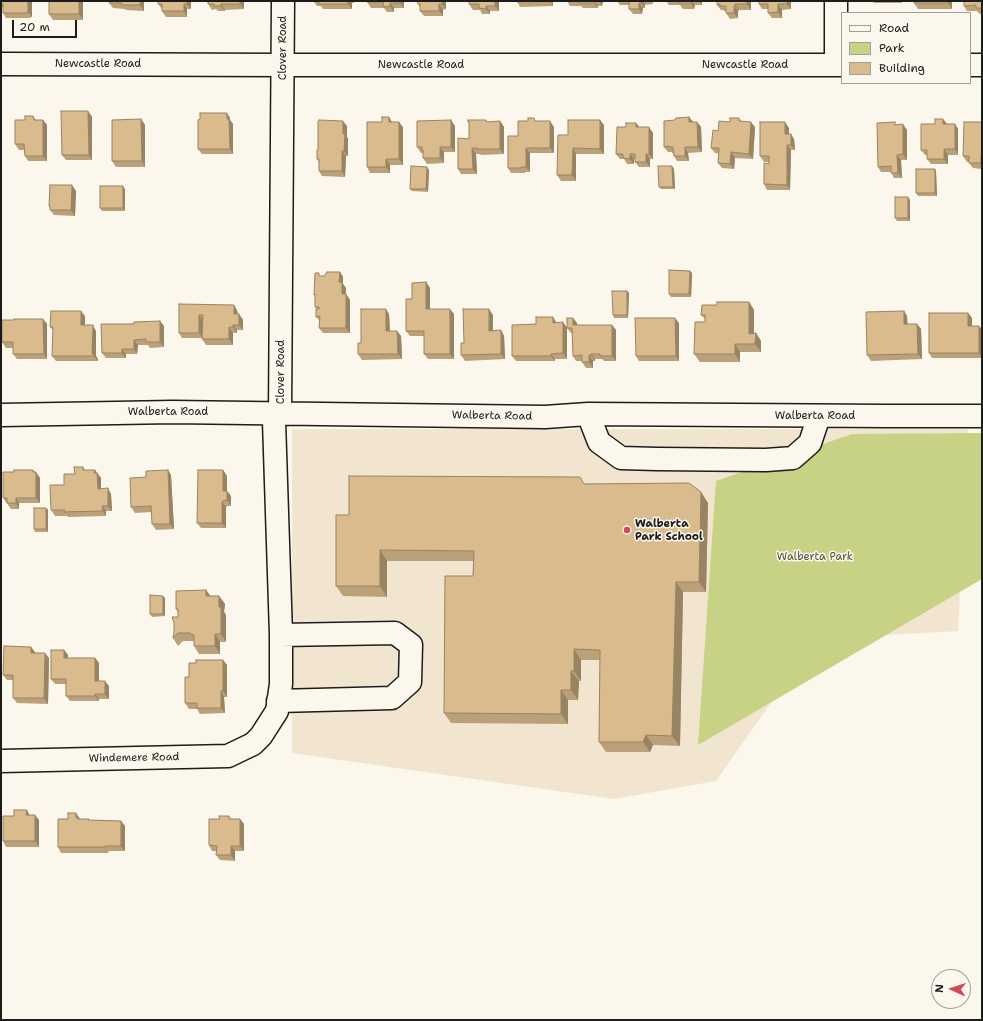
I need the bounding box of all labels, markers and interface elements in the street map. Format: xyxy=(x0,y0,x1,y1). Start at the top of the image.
scale bar xyxy=(14,12,79,38)
legend xyxy=(841,12,971,84)
street label: Clover Road xyxy=(276,16,290,80)
text: 20 m xyxy=(19,19,50,35)
text: Road xyxy=(879,20,909,36)
text: Park xyxy=(879,40,905,56)
street label: Newcastle Road xyxy=(55,57,141,71)
street label: Newcastle Road xyxy=(378,58,464,72)
street label: Newcastle Road xyxy=(702,58,788,72)
text: Building xyxy=(879,60,925,76)
street label: Clover Road xyxy=(274,340,288,404)
street label: Walberta Road xyxy=(128,405,208,419)
street label: Walberta Road xyxy=(452,409,532,423)
street label: Walberta Road xyxy=(775,409,855,423)
place label: Walberta Park School xyxy=(635,517,703,543)
marker: Walberta Park School xyxy=(622,525,632,535)
park label: Walberta Park xyxy=(777,550,853,564)
street label: Windemere Road xyxy=(88,751,180,765)
north arrow xyxy=(931,969,971,1009)
text: N xyxy=(932,984,947,993)

